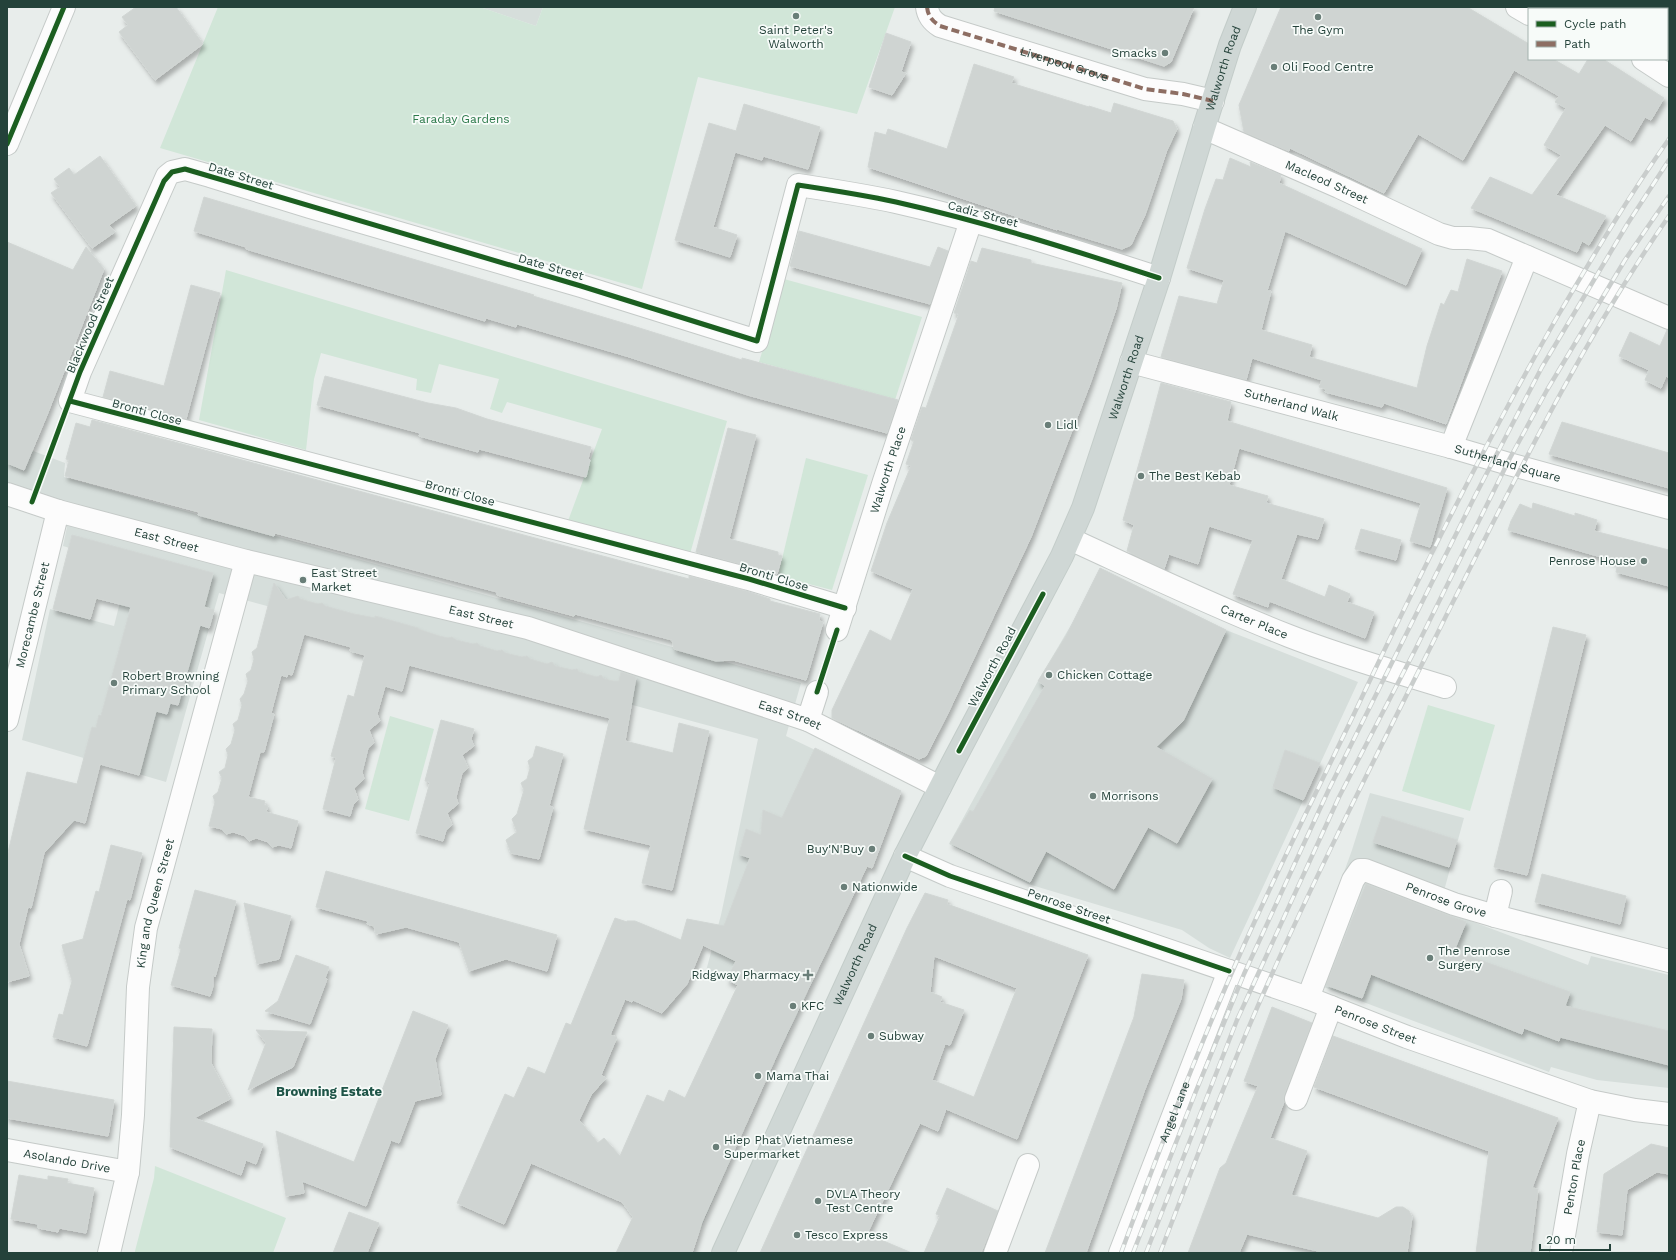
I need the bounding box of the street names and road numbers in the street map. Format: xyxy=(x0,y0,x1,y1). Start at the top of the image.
street label: Walworth Road xyxy=(1203,24,1244,113)
street label: Liverpool Grove xyxy=(1018,44,1110,84)
street label: Macleod Street xyxy=(1283,157,1370,207)
street label: Date Street xyxy=(207,159,275,193)
street label: Cadiz Street xyxy=(946,198,1020,230)
street label: Date Street xyxy=(517,251,585,283)
street label: Blackwood Street xyxy=(63,274,117,376)
street label: Walworth Road xyxy=(1105,333,1147,422)
street label: Sutherland Walk xyxy=(1243,385,1340,424)
street label: Bronti Close xyxy=(111,396,184,428)
street label: Walworth Place xyxy=(867,424,909,515)
street label: Sutherland Square xyxy=(1453,441,1562,485)
street label: Bronti Close xyxy=(424,477,497,509)
street label: East Street xyxy=(133,525,200,555)
street label: Bronti Close xyxy=(738,560,810,594)
street label: Morecambe Street xyxy=(13,561,52,670)
street label: Carter Place xyxy=(1218,601,1290,642)
street label: East Street xyxy=(447,602,515,631)
street label: Walworth Road xyxy=(965,625,1019,709)
street label: East Street xyxy=(756,697,824,733)
street label: King and Queen Street xyxy=(134,837,177,969)
street label: Penrose Grove xyxy=(1404,879,1488,920)
street label: Penrose Street xyxy=(1026,885,1112,927)
street label: Walworth Road xyxy=(830,922,880,1008)
street label: Penrose Street xyxy=(1332,1002,1418,1047)
street label: Angel Lane xyxy=(1156,1079,1193,1144)
street label: Penton Place xyxy=(1561,1138,1588,1216)
street label: Asolando Drive xyxy=(22,1146,112,1176)

